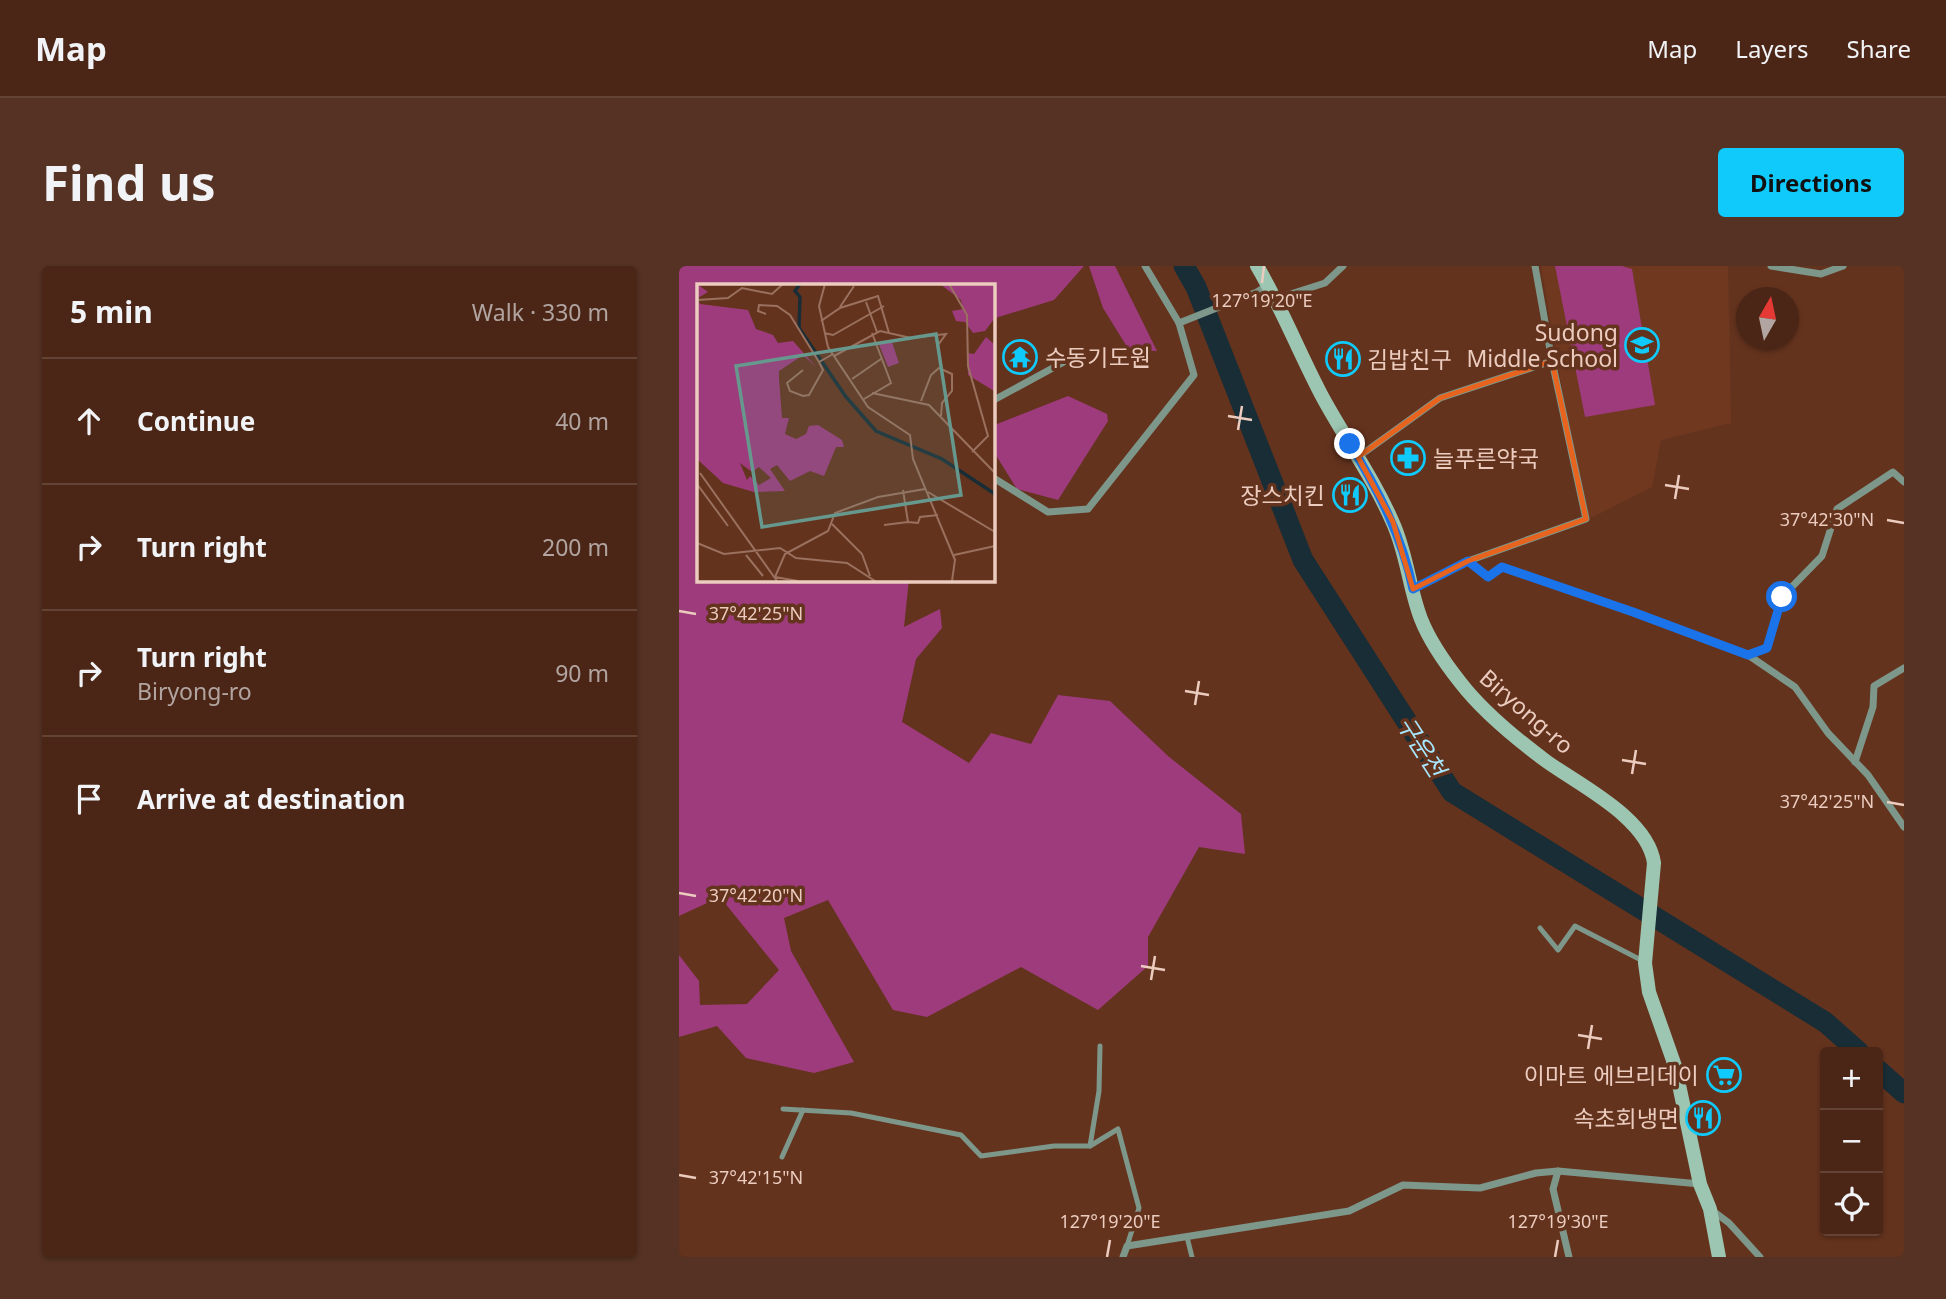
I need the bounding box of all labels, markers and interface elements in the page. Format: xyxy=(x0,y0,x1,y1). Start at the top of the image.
text: Map xyxy=(35,26,107,71)
text: Map xyxy=(1647,32,1697,65)
text: Layers xyxy=(1735,32,1809,65)
text: Share xyxy=(1847,32,1911,65)
button: Directions xyxy=(1718,148,1904,217)
text: Find us xyxy=(42,149,216,215)
inset map xyxy=(697,284,994,581)
north arrow xyxy=(1736,287,1799,350)
text: 127°19'20"E xyxy=(1211,288,1313,312)
text: 5 min xyxy=(70,291,153,332)
text: Walk · 330 m xyxy=(472,296,609,328)
place label: Sudong Middle School xyxy=(1466,316,1618,374)
school or university icon: Sudong Middle School xyxy=(1623,326,1661,364)
temple icon: 수동기도원 xyxy=(1001,338,1039,376)
restaurant icon: 김밥친구 xyxy=(1324,340,1362,378)
place label: 수동기도원 xyxy=(1045,341,1151,373)
place label: 김밥친구 xyxy=(1367,343,1452,375)
icon: ahead xyxy=(70,402,108,440)
text: Continue xyxy=(137,403,255,439)
text: 40 m xyxy=(555,405,609,437)
route end xyxy=(1334,428,1365,459)
pharmacy icon: 늘푸른약국 xyxy=(1389,439,1427,477)
place label: 늘푸른약국 xyxy=(1433,442,1539,474)
restaurant icon: 장스치킨 xyxy=(1331,476,1369,514)
place label: 장스치킨 xyxy=(1240,479,1325,511)
text: 37°42'30"N xyxy=(1780,507,1874,531)
icon: right xyxy=(70,528,108,566)
text: Turn right xyxy=(137,529,267,565)
text: 200 m xyxy=(542,531,609,563)
route start xyxy=(1766,581,1797,612)
text: 37°42'25"N xyxy=(709,601,803,625)
text: Turn right xyxy=(137,639,267,675)
icon: right xyxy=(70,654,108,692)
text: 90 m xyxy=(555,657,609,689)
street label: Biryong-ro xyxy=(1473,661,1581,761)
text: Biryong-ro xyxy=(137,675,252,707)
water label: 구운천 xyxy=(1390,709,1455,785)
icon: arrive xyxy=(70,780,108,818)
text: Arrive at destination xyxy=(137,781,406,817)
text: 37°42'25"N xyxy=(1780,789,1874,813)
text: 37°42'20"N xyxy=(709,883,803,907)
map controls xyxy=(1820,1047,1883,1236)
button: + xyxy=(1820,1047,1883,1110)
supermarket icon: 이마트 에브리데이 xyxy=(1705,1056,1743,1094)
place label: 이마트 에브리데이 xyxy=(1524,1059,1699,1091)
restaurant icon: 속초회냉면 xyxy=(1684,1099,1722,1137)
place label: 속초회냉면 xyxy=(1573,1102,1679,1134)
button: − xyxy=(1820,1110,1883,1173)
text: 37°42'15"N xyxy=(709,1165,803,1189)
button: locate xyxy=(1820,1173,1883,1236)
text: 127°19'20"E xyxy=(1059,1209,1161,1233)
text: 127°19'30"E xyxy=(1507,1209,1609,1233)

